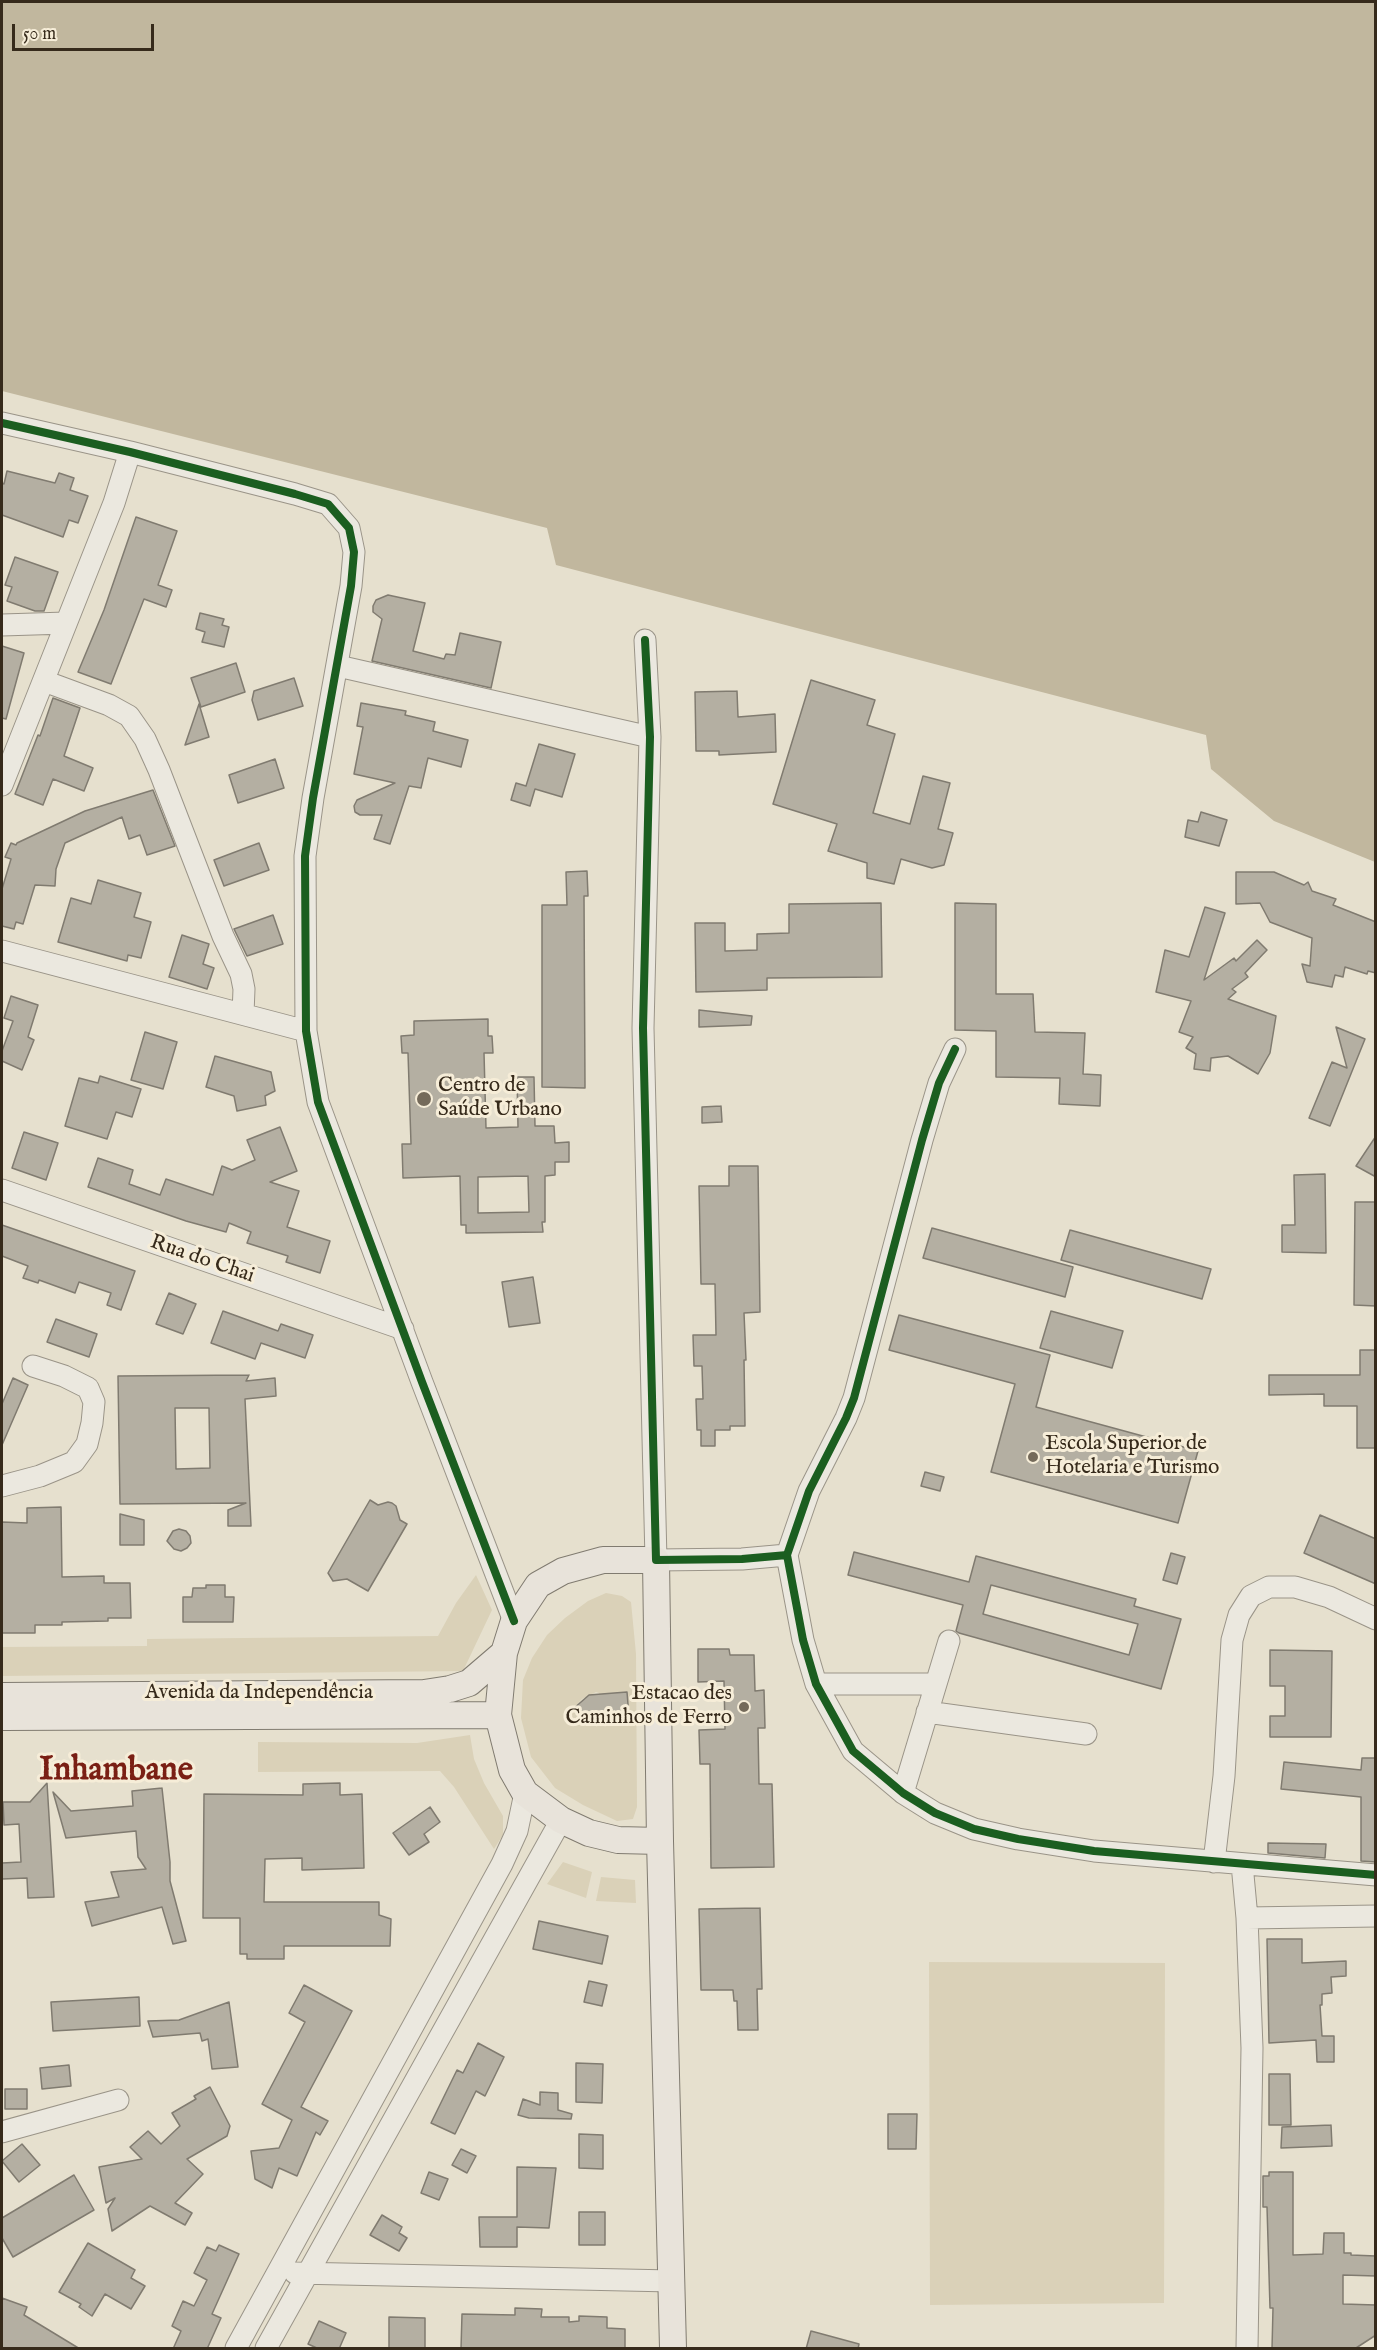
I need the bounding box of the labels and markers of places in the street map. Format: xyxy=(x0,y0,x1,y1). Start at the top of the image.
place label: Centro de Saúde Urbano xyxy=(438,1074,562,1124)
marker: Centro de Saúde Urbano xyxy=(415,1090,433,1108)
place label: Escola Superior de Hotelaria e Turismo xyxy=(1045,1432,1219,1482)
marker: Escola Superior de Hotelaria e Turismo xyxy=(1026,1450,1040,1464)
place label: Estacao des Caminhos de Ferro xyxy=(566,1682,732,1732)
marker: Estacao des Caminhos de Ferro xyxy=(737,1700,751,1714)

